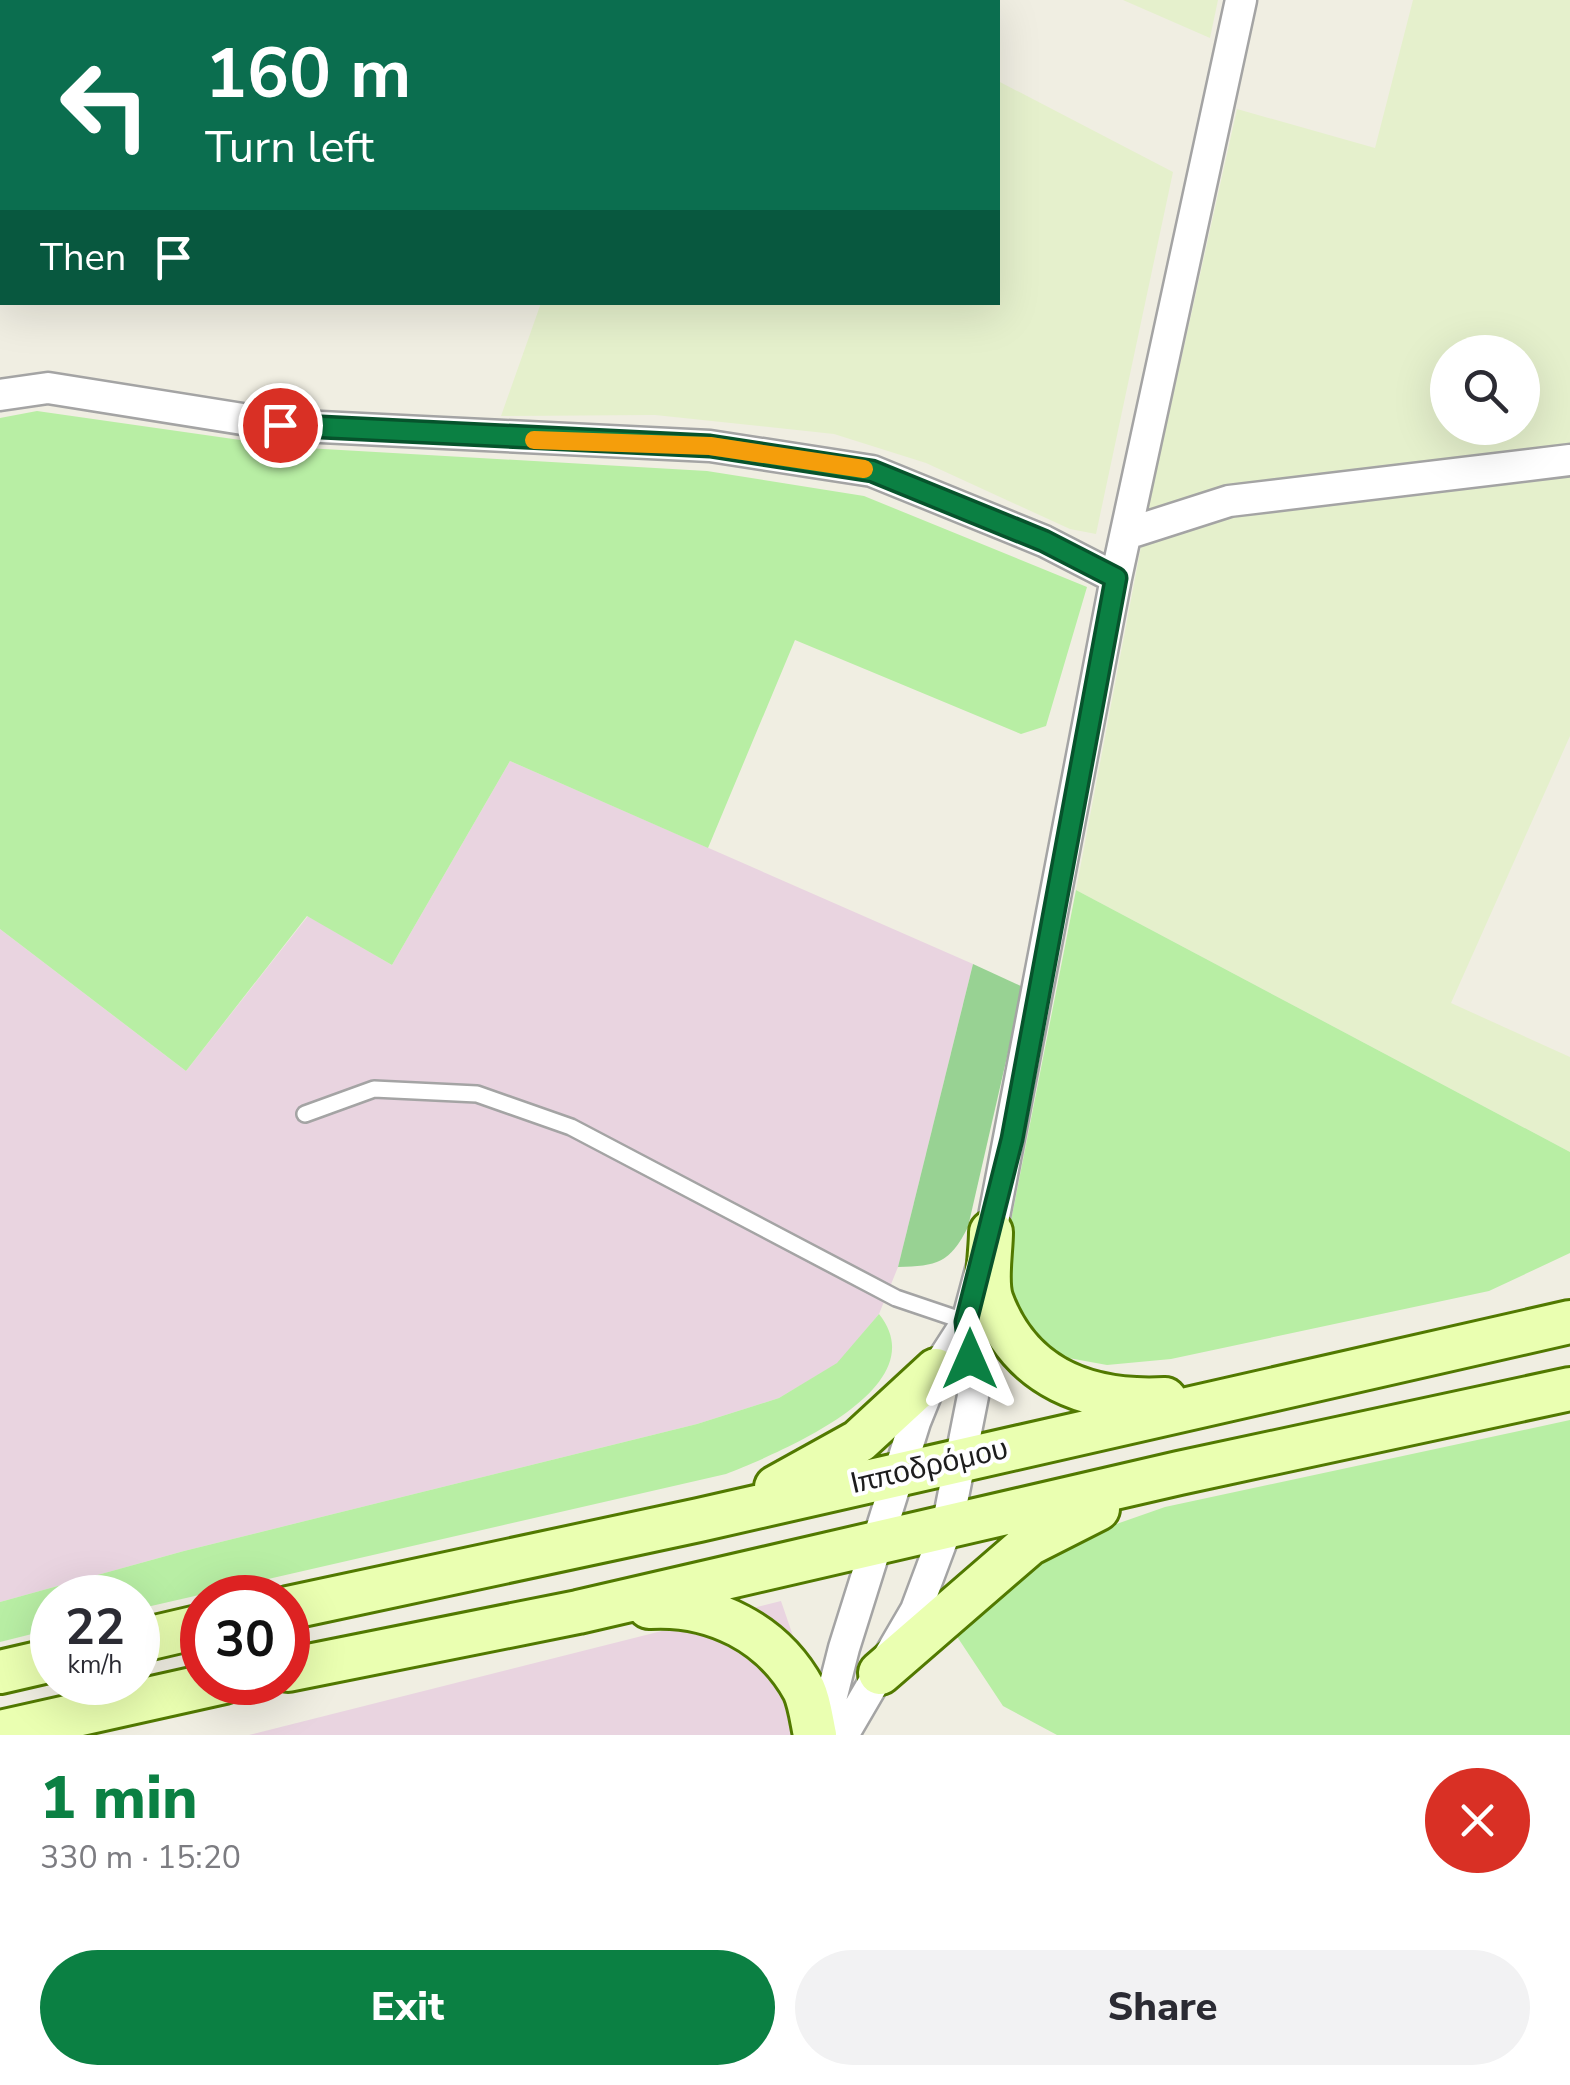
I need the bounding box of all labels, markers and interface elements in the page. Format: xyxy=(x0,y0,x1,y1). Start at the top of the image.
text: 160 m xyxy=(205,26,411,122)
icon: left xyxy=(40,40,170,170)
text: Turn left xyxy=(205,117,374,178)
icon: arrive xyxy=(146,230,201,285)
text: Then xyxy=(40,232,126,283)
map controls xyxy=(1430,335,1540,445)
button: search xyxy=(1430,335,1540,445)
pin xyxy=(238,383,323,468)
icon: arrive xyxy=(253,398,308,453)
position arrow xyxy=(918,1307,1022,1411)
street label: Ιπποδρόμου xyxy=(846,1428,1012,1504)
speed limit sign: 30 xyxy=(180,1575,310,1705)
text: 22 xyxy=(65,1593,125,1662)
text: km/h xyxy=(67,1648,123,1682)
text: 1 min xyxy=(40,1757,198,1839)
button: close xyxy=(1425,1768,1530,1873)
text: 330 m · 15:20 xyxy=(40,1836,241,1879)
button: Exit xyxy=(40,1950,775,2065)
button: Share xyxy=(795,1950,1530,2065)

